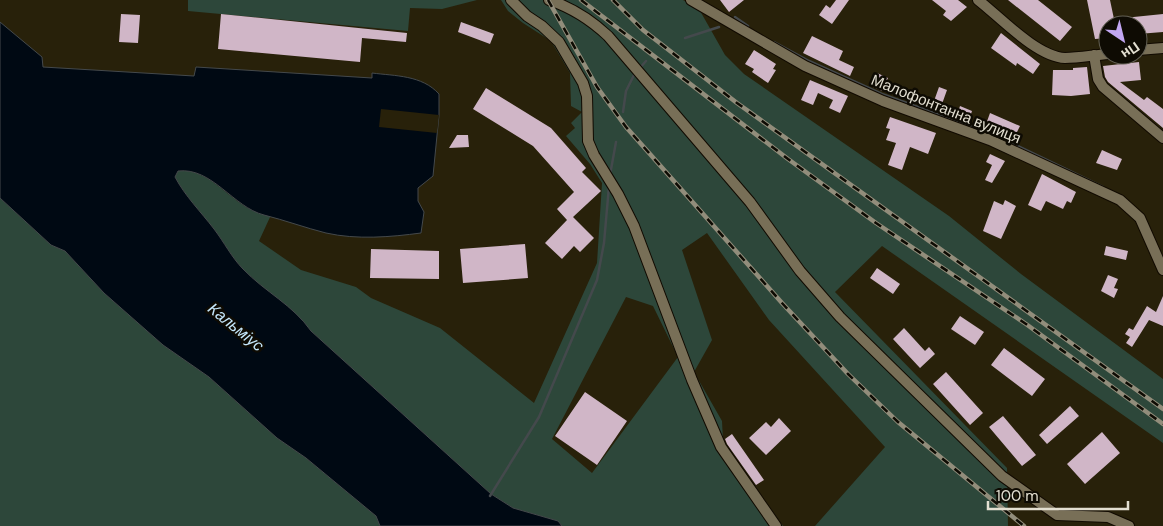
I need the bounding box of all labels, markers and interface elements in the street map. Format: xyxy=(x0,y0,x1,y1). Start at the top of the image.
north arrow xyxy=(1098,15,1148,65)
text: Пн xyxy=(1118,38,1143,63)
street label: Малофонтанна вулиця xyxy=(868,70,1024,148)
water label: Кальміус xyxy=(204,298,268,356)
scale bar xyxy=(988,478,1128,510)
text: 100 m xyxy=(996,486,1039,506)

